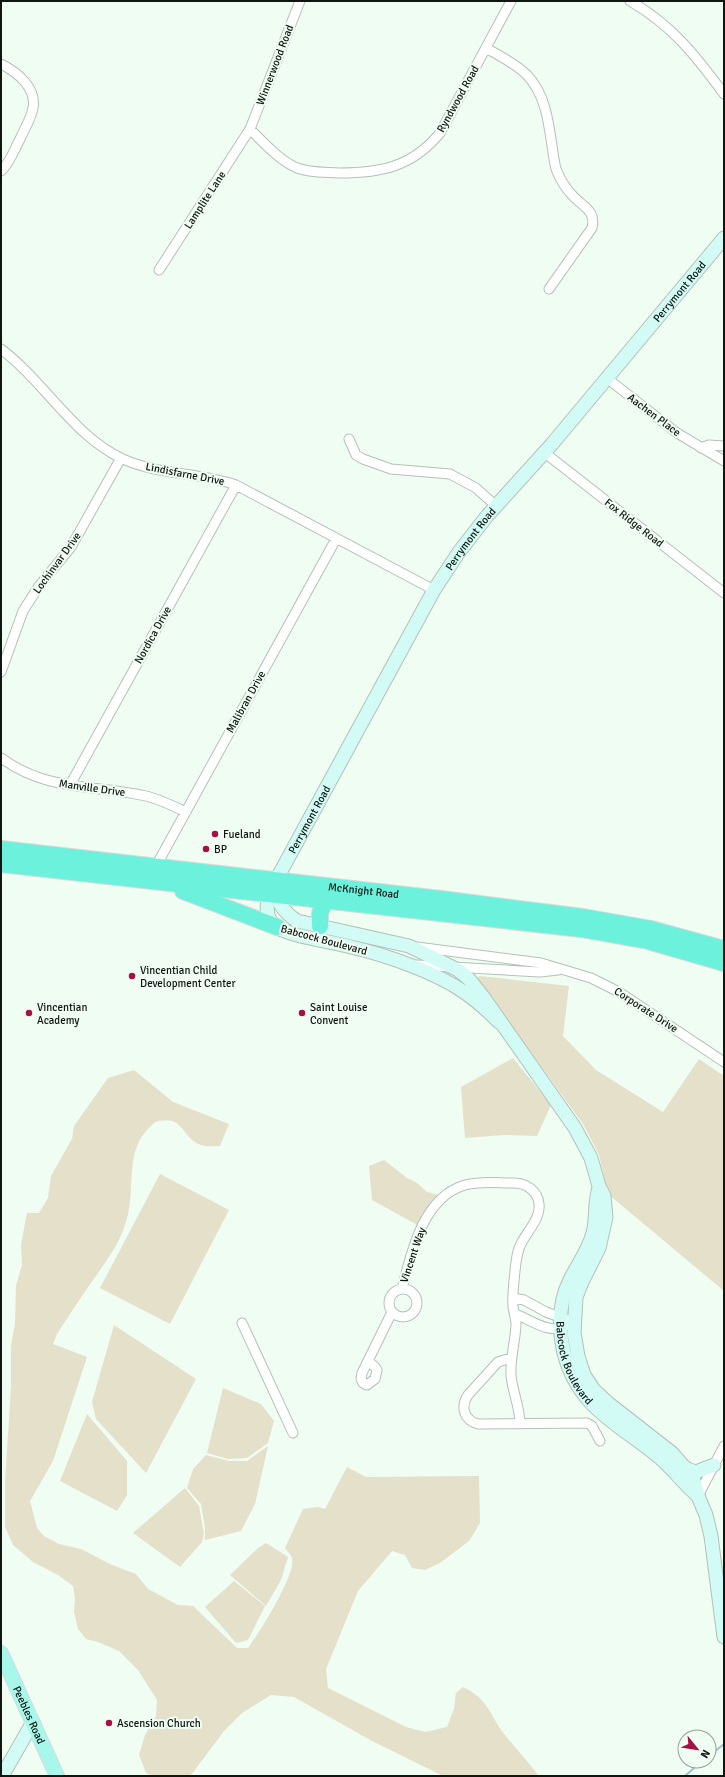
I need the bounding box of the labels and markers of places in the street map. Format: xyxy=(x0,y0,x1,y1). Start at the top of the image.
place label: Fueland xyxy=(223,828,261,841)
marker: Fueland xyxy=(210,829,220,839)
place label: BP xyxy=(214,843,227,856)
marker: BP xyxy=(201,844,211,854)
place label: Vincentian Child Development Center xyxy=(140,964,235,990)
marker: Vincentian Child Development Center xyxy=(127,971,137,981)
place label: Vincentian Academy xyxy=(37,1001,87,1027)
place label: Saint Louise Convent xyxy=(310,1001,367,1027)
marker: Vincentian Academy xyxy=(24,1008,34,1018)
marker: Saint Louise Convent xyxy=(297,1008,307,1018)
place label: Ascension Church xyxy=(117,1717,201,1730)
marker: Ascension Church xyxy=(104,1718,114,1728)

